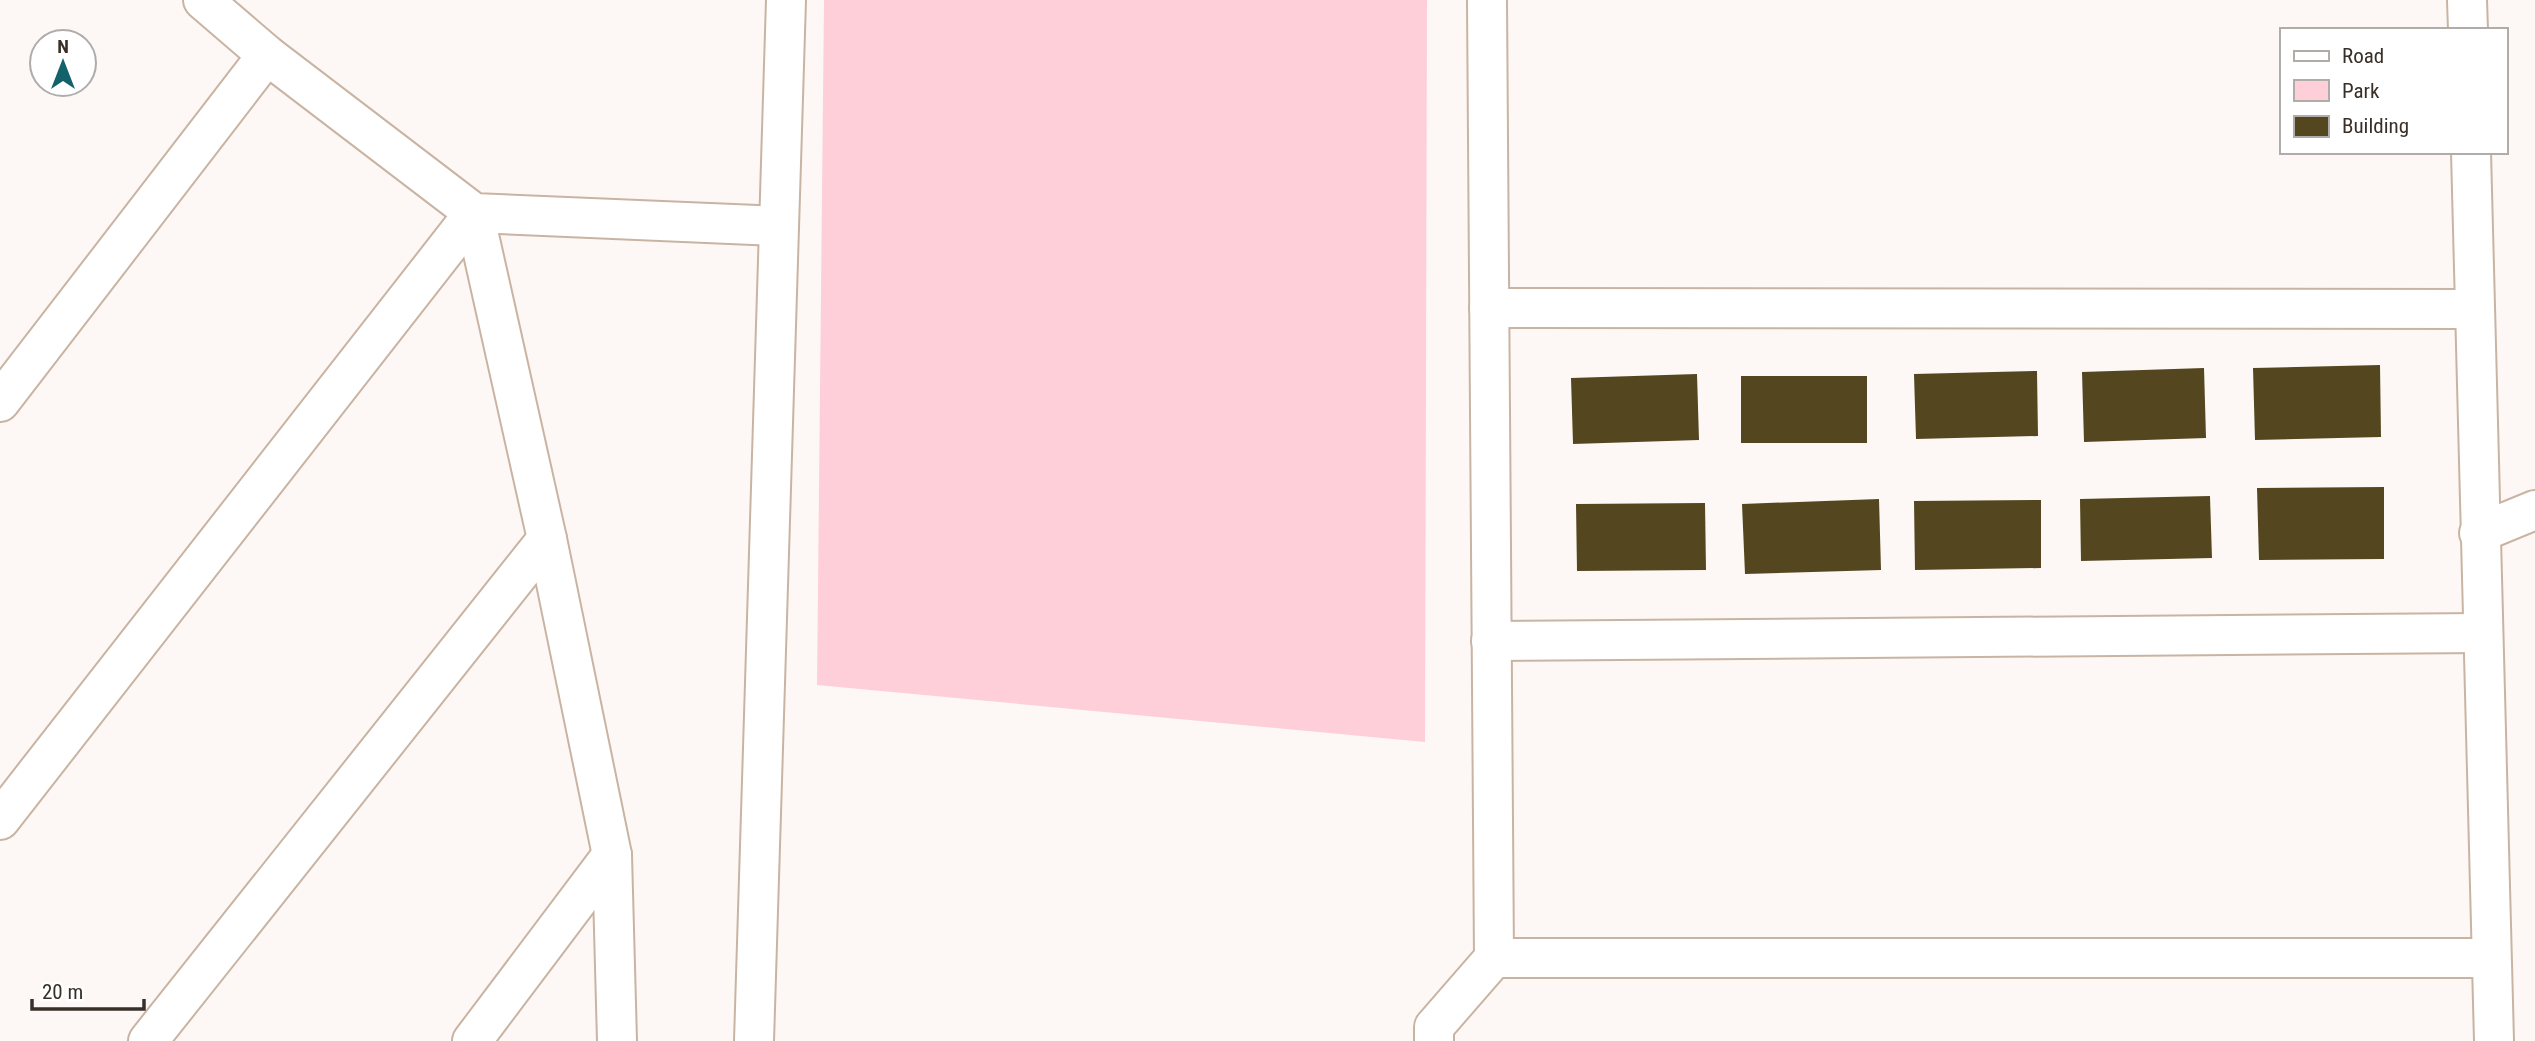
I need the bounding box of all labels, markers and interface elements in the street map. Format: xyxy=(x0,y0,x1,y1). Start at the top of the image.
north arrow xyxy=(28,28,98,98)
legend xyxy=(2280,28,2507,154)
text: N xyxy=(57,35,69,58)
text: Road xyxy=(2342,44,2384,68)
text: Park xyxy=(2342,79,2380,103)
text: Building xyxy=(2342,114,2409,138)
scale bar xyxy=(32,968,144,1012)
text: 20 m xyxy=(42,980,83,1004)

